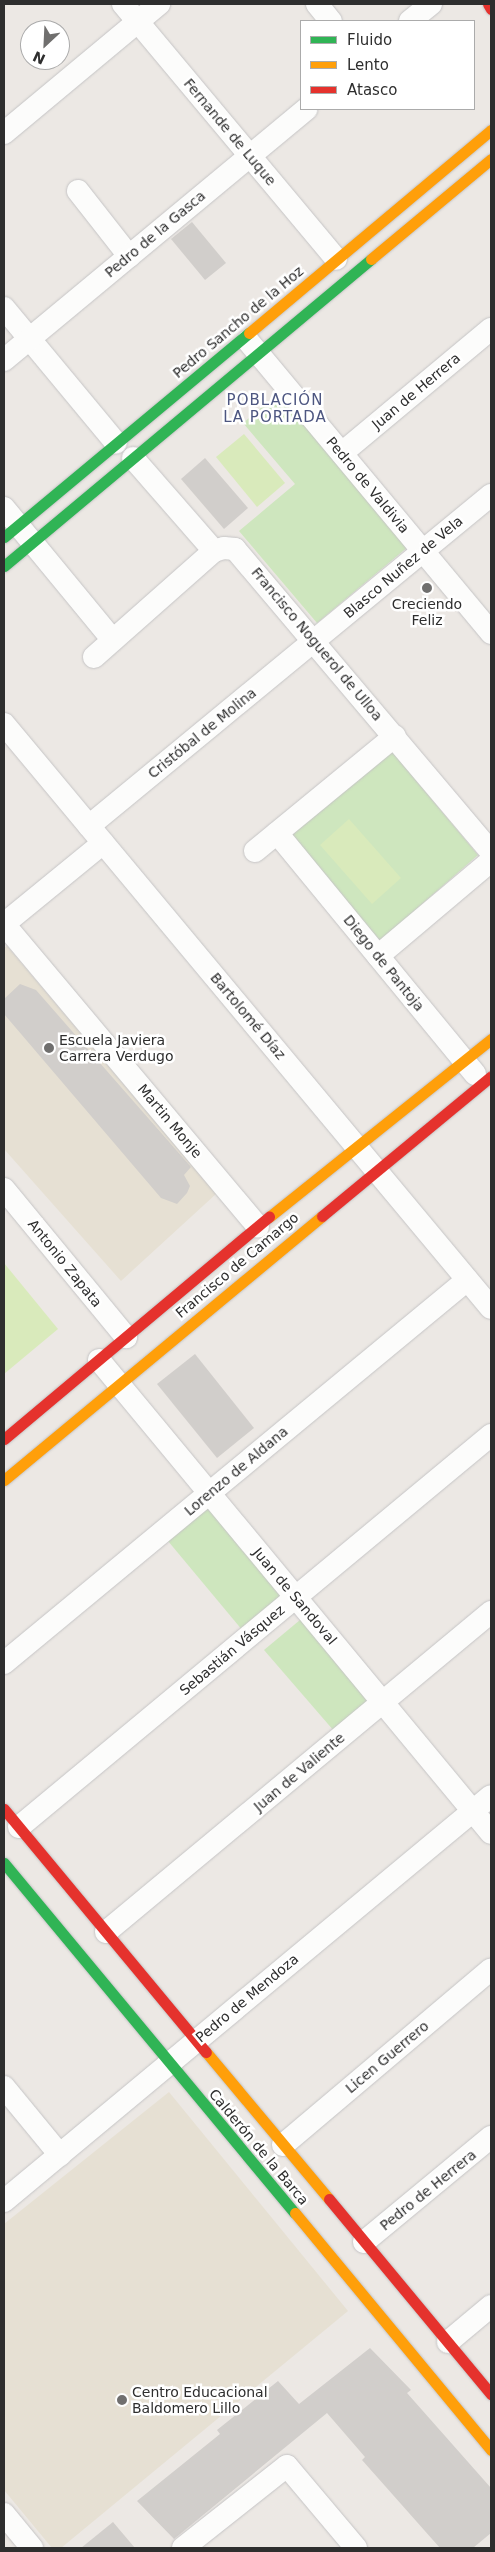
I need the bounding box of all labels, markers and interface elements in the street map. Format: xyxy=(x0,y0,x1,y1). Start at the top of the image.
north arrow xyxy=(20,20,70,70)
legend xyxy=(300,20,475,110)
text: Fluido xyxy=(347,31,392,49)
text: N xyxy=(30,48,48,67)
text: Lento xyxy=(347,56,389,74)
street label: Fernande de Luque xyxy=(180,75,280,189)
text: Atasco xyxy=(347,81,397,99)
street label: Pedro de la Gasca xyxy=(101,187,209,281)
street label: Pedro Sancho de la Hoz xyxy=(169,262,307,382)
street label: Juan de Herrera xyxy=(369,349,463,433)
district label: POBLACIÓN LA PORTADA xyxy=(222,391,328,426)
street label: Pedro de Valdivia xyxy=(323,434,413,536)
street label: Blasco Nuñez de Vela xyxy=(340,512,466,622)
street label: Francisco Noguerol de Ulloa xyxy=(248,564,386,724)
marker: Creciendo Feliz xyxy=(421,582,433,594)
place label: Creciendo Feliz xyxy=(392,596,462,628)
street label: Cristóbal de Molina xyxy=(144,684,260,782)
street label: Diego de Pantoja xyxy=(340,912,428,1014)
street label: Bartolomé Díaz xyxy=(207,969,289,1063)
place label: Escuela Javiera Carrera Verdugo xyxy=(59,1032,174,1064)
marker: Escuela Javiera Carrera Verdugo xyxy=(43,1042,55,1054)
street label: Martin Monje xyxy=(134,1081,206,1161)
street label: Francisco de Camargo xyxy=(172,1209,302,1321)
street label: Antonio Zapata xyxy=(24,1216,106,1310)
street label: Lorenzo de Aldana xyxy=(181,1423,291,1519)
street label: Juan de Sandoval xyxy=(250,1544,340,1648)
street label: Sebastián Vásquez xyxy=(176,1601,288,1699)
street label: Juan de Valiente xyxy=(250,1729,348,1815)
street label: Pedro de Mendoza xyxy=(192,1950,302,2046)
street label: Licen Guerrero xyxy=(342,2017,432,2097)
street label: Calderón de la Barca xyxy=(206,2086,312,2208)
street label: Pedro de Herrera xyxy=(377,2146,479,2234)
place label: Centro Educacional Baldomero Lillo xyxy=(132,2384,268,2416)
marker: Centro Educacional Baldomero Lillo xyxy=(116,2394,128,2406)

